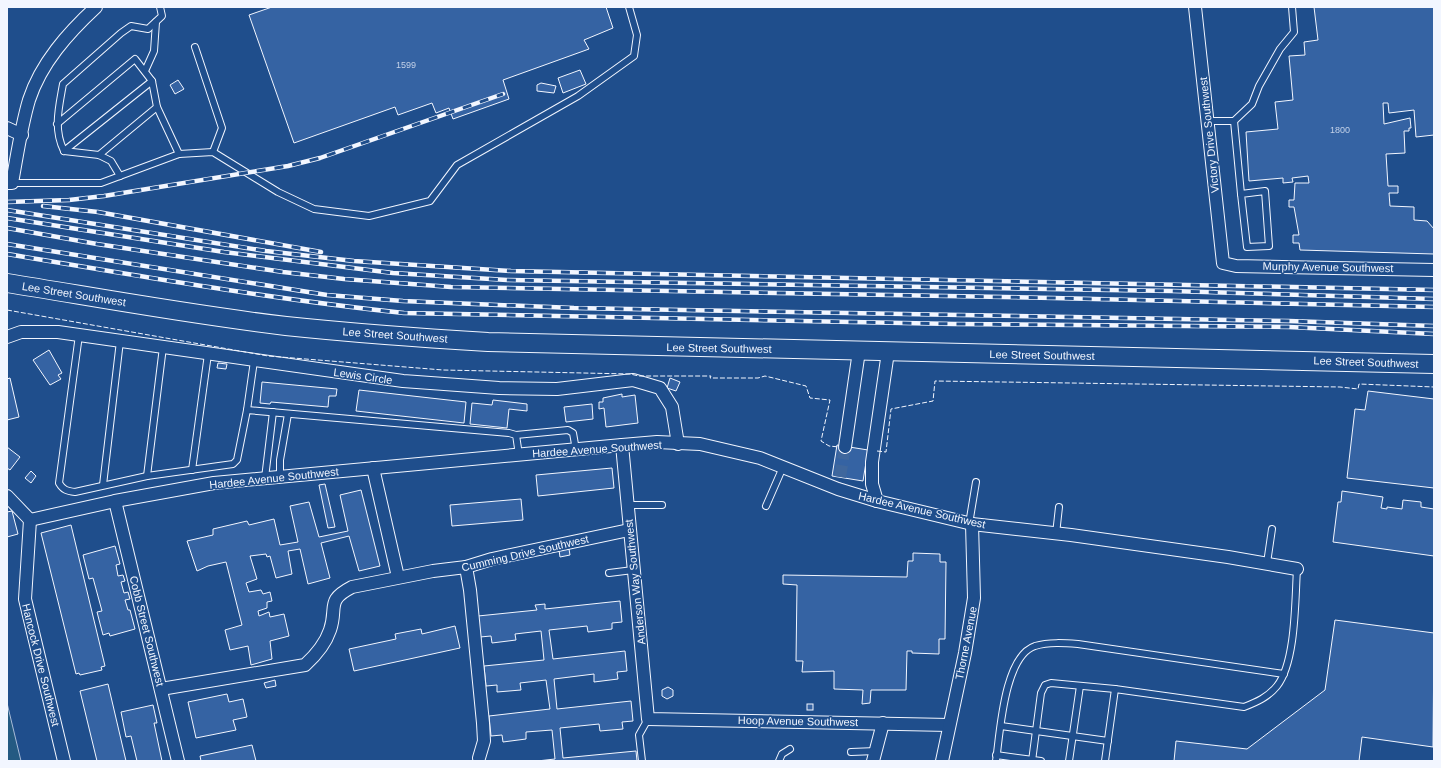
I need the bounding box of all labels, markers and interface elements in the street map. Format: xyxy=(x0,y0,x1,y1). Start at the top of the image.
house number: 1599 xyxy=(396,60,416,70)
street label: Victory Drive Southwest xyxy=(1197,76,1221,194)
house number: 1800 xyxy=(1330,125,1350,135)
street label: Murphy Avenue Southwest xyxy=(1263,260,1393,274)
street label: Lee Street Southwest xyxy=(21,280,127,308)
street label: Lee Street Southwest xyxy=(342,325,448,345)
street label: Lee Street Southwest xyxy=(666,341,772,355)
street label: Lee Street Southwest xyxy=(989,348,1095,362)
street label: Lee Street Southwest xyxy=(1313,354,1419,370)
street label: Lewis Circle xyxy=(333,366,393,386)
street label: Hardee Avenue Southwest xyxy=(532,438,662,460)
street label: Hardee Avenue Southwest xyxy=(209,465,339,491)
street label: Hardee Avenue Southwest xyxy=(857,490,987,530)
street label: Anderson Way Southwest xyxy=(622,519,648,645)
street label: Cumming Drive Southwest xyxy=(460,533,590,573)
street label: Cobb Street Southwest xyxy=(127,575,167,687)
street label: Hancock Drive Southwest xyxy=(20,602,62,728)
street label: Thorne Avenue xyxy=(953,605,979,681)
street label: Hoop Avenue Southwest xyxy=(738,714,858,728)

